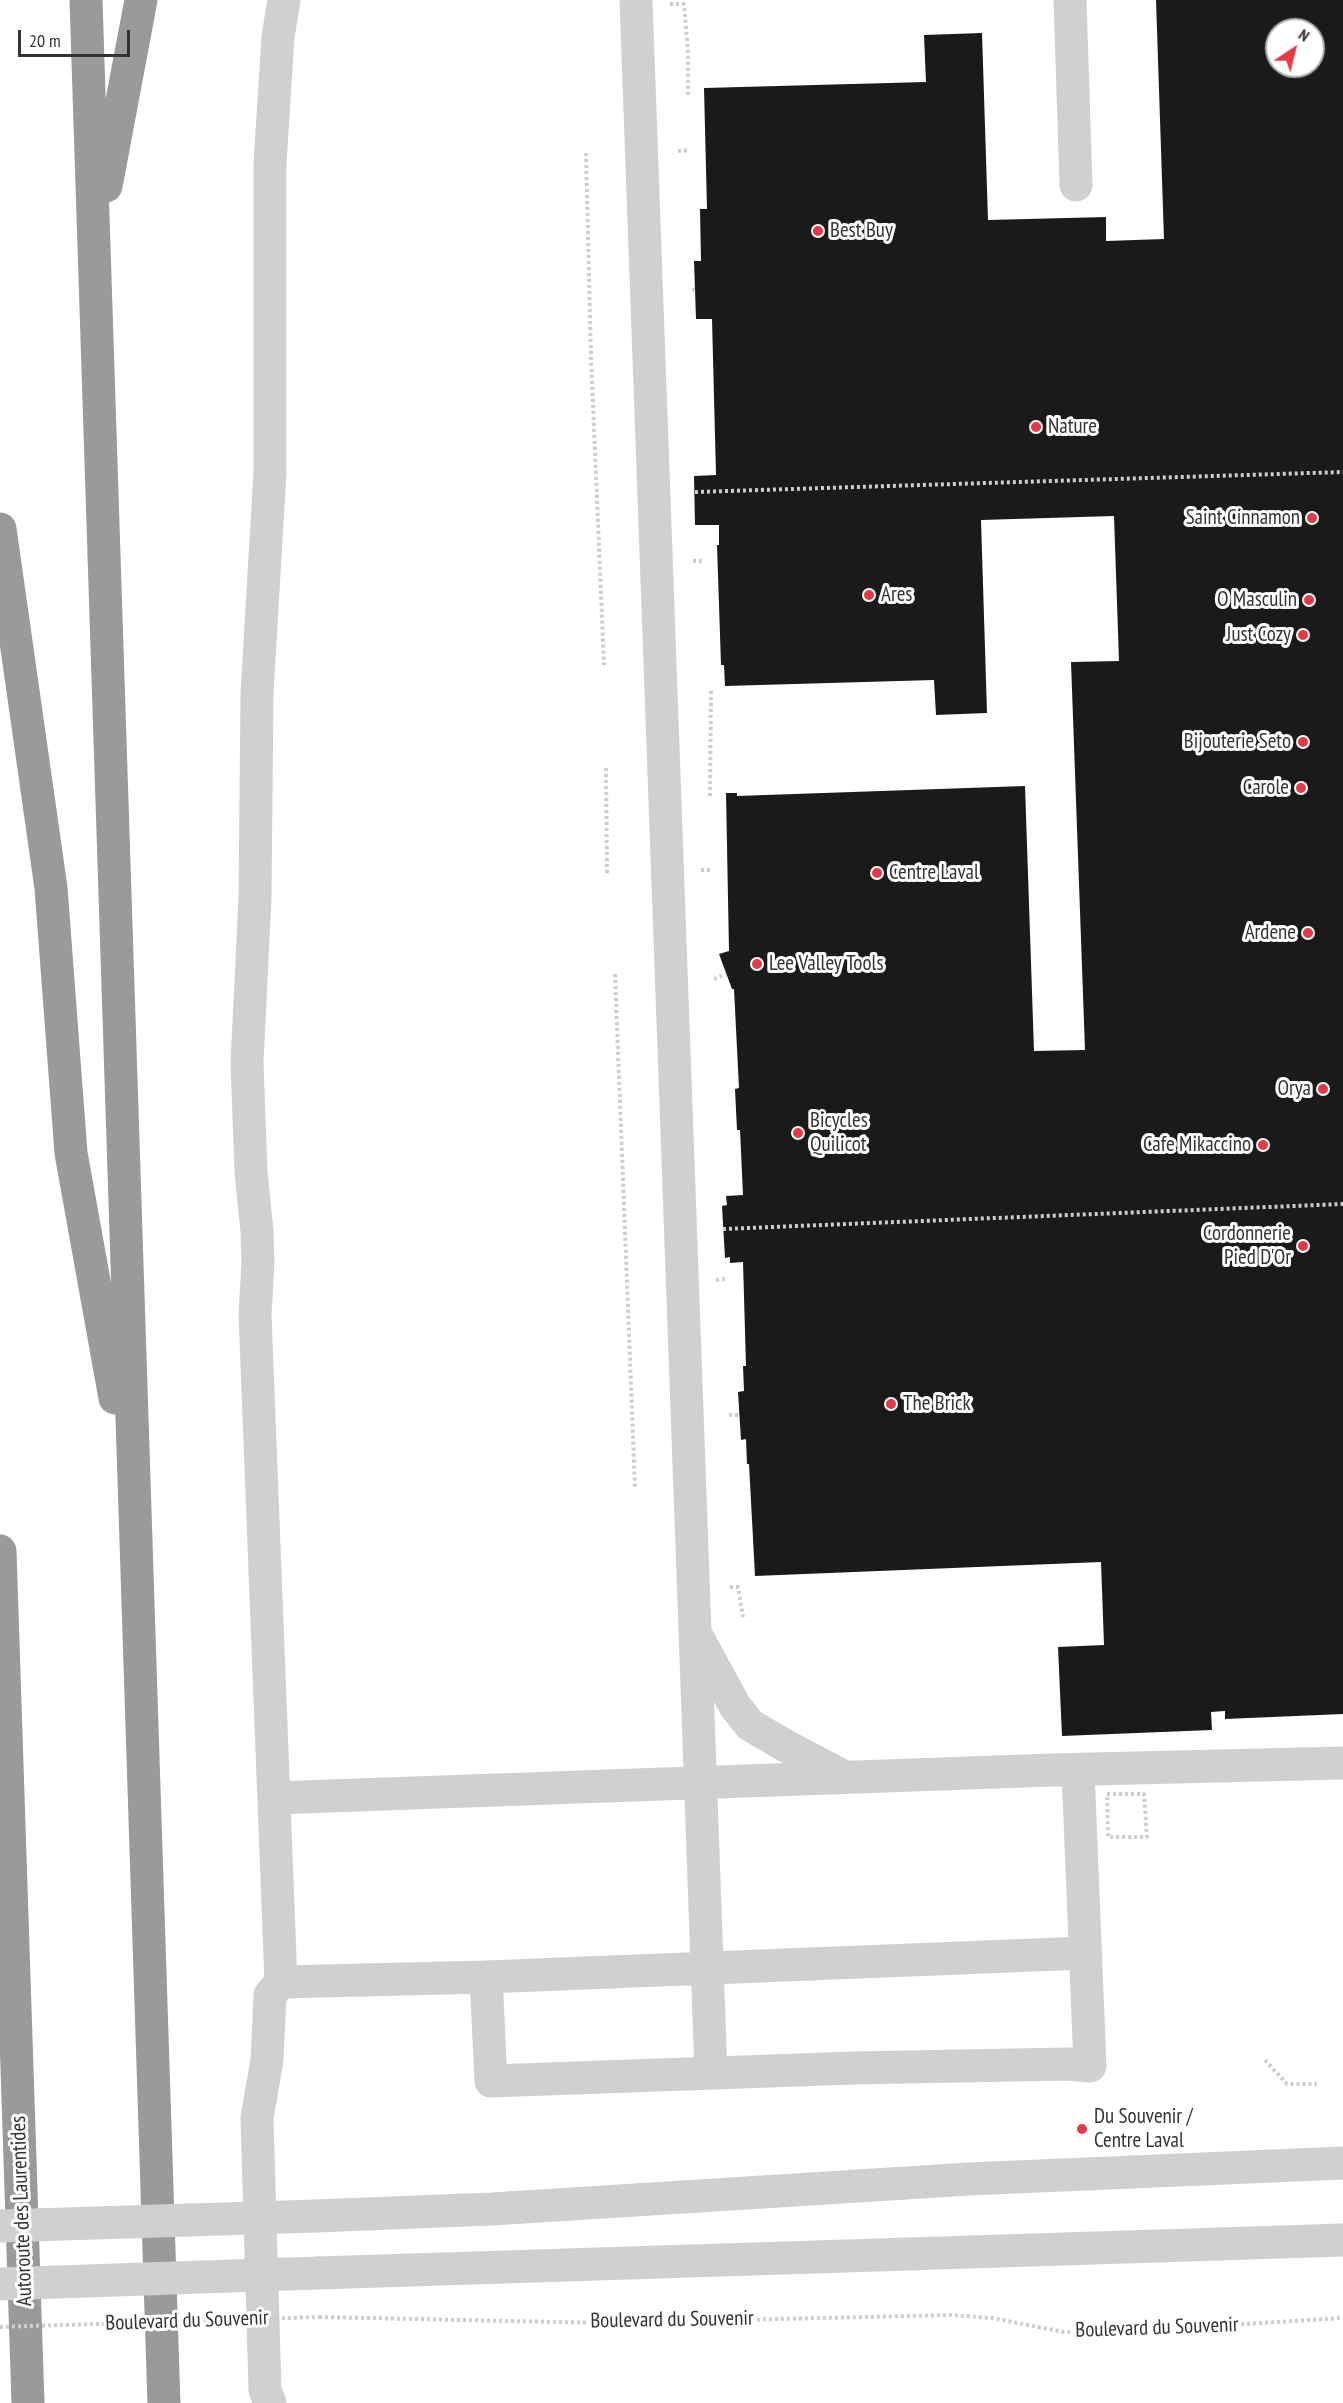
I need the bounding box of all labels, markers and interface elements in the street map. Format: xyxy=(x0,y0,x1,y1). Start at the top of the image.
scale bar xyxy=(21,18,134,56)
north arrow xyxy=(1265,18,1325,78)
text: N xyxy=(1295,24,1313,46)
text: 20 m xyxy=(29,29,61,52)
place label: Best Buy xyxy=(830,218,893,244)
marker: Best Buy xyxy=(811,224,825,238)
place label: Nature xyxy=(1048,414,1097,440)
marker: Nature xyxy=(1029,420,1043,434)
place label: Saint Cinnamon xyxy=(1186,505,1300,531)
marker: Saint Cinnamon xyxy=(1305,511,1319,525)
place label: Ares xyxy=(881,582,912,608)
place label: O Masculin xyxy=(1217,587,1297,613)
marker: Ares xyxy=(862,588,876,602)
marker: O Masculin xyxy=(1302,593,1316,607)
place label: Just Cozy xyxy=(1226,622,1291,648)
marker: Just Cozy xyxy=(1296,628,1310,642)
place label: Bijouterie Seto xyxy=(1184,729,1291,755)
marker: Bijouterie Seto xyxy=(1296,735,1310,749)
place label: Carole xyxy=(1243,775,1289,801)
marker: Carole xyxy=(1294,781,1308,795)
place label: Centre Laval xyxy=(889,860,979,886)
marker: Centre Laval xyxy=(870,866,884,880)
place label: Ardene xyxy=(1245,920,1296,946)
marker: Ardene xyxy=(1301,926,1315,940)
place label: Lee Valley Tools xyxy=(769,951,883,977)
marker: Lee Valley Tools xyxy=(750,957,764,971)
place label: Orya xyxy=(1277,1076,1311,1102)
marker: Orya xyxy=(1316,1082,1330,1096)
place label: Bicycles Quilicot xyxy=(810,1108,868,1158)
marker: Bicycles Quilicot xyxy=(791,1126,805,1140)
place label: Cafe Mikaccino xyxy=(1143,1132,1251,1158)
marker: Cafe Mikaccino xyxy=(1256,1138,1270,1152)
place label: Cordonnerie Pied D'Or xyxy=(1203,1221,1291,1271)
marker: Cordonnerie Pied D'Or xyxy=(1296,1239,1310,1253)
place label: The Brick xyxy=(903,1391,971,1417)
marker: The Brick xyxy=(884,1397,898,1411)
place label: Du Souvenir / Centre Laval xyxy=(1094,2104,1193,2154)
street label: Autoroute des Laurentides xyxy=(6,2115,38,2307)
marker: Du Souvenir / Centre Laval xyxy=(1075,2122,1089,2136)
street label: Boulevard du Souvenir xyxy=(105,2306,269,2336)
street label: Boulevard du Souvenir xyxy=(590,2306,754,2334)
street label: Boulevard du Souvenir xyxy=(1075,2313,1239,2343)

